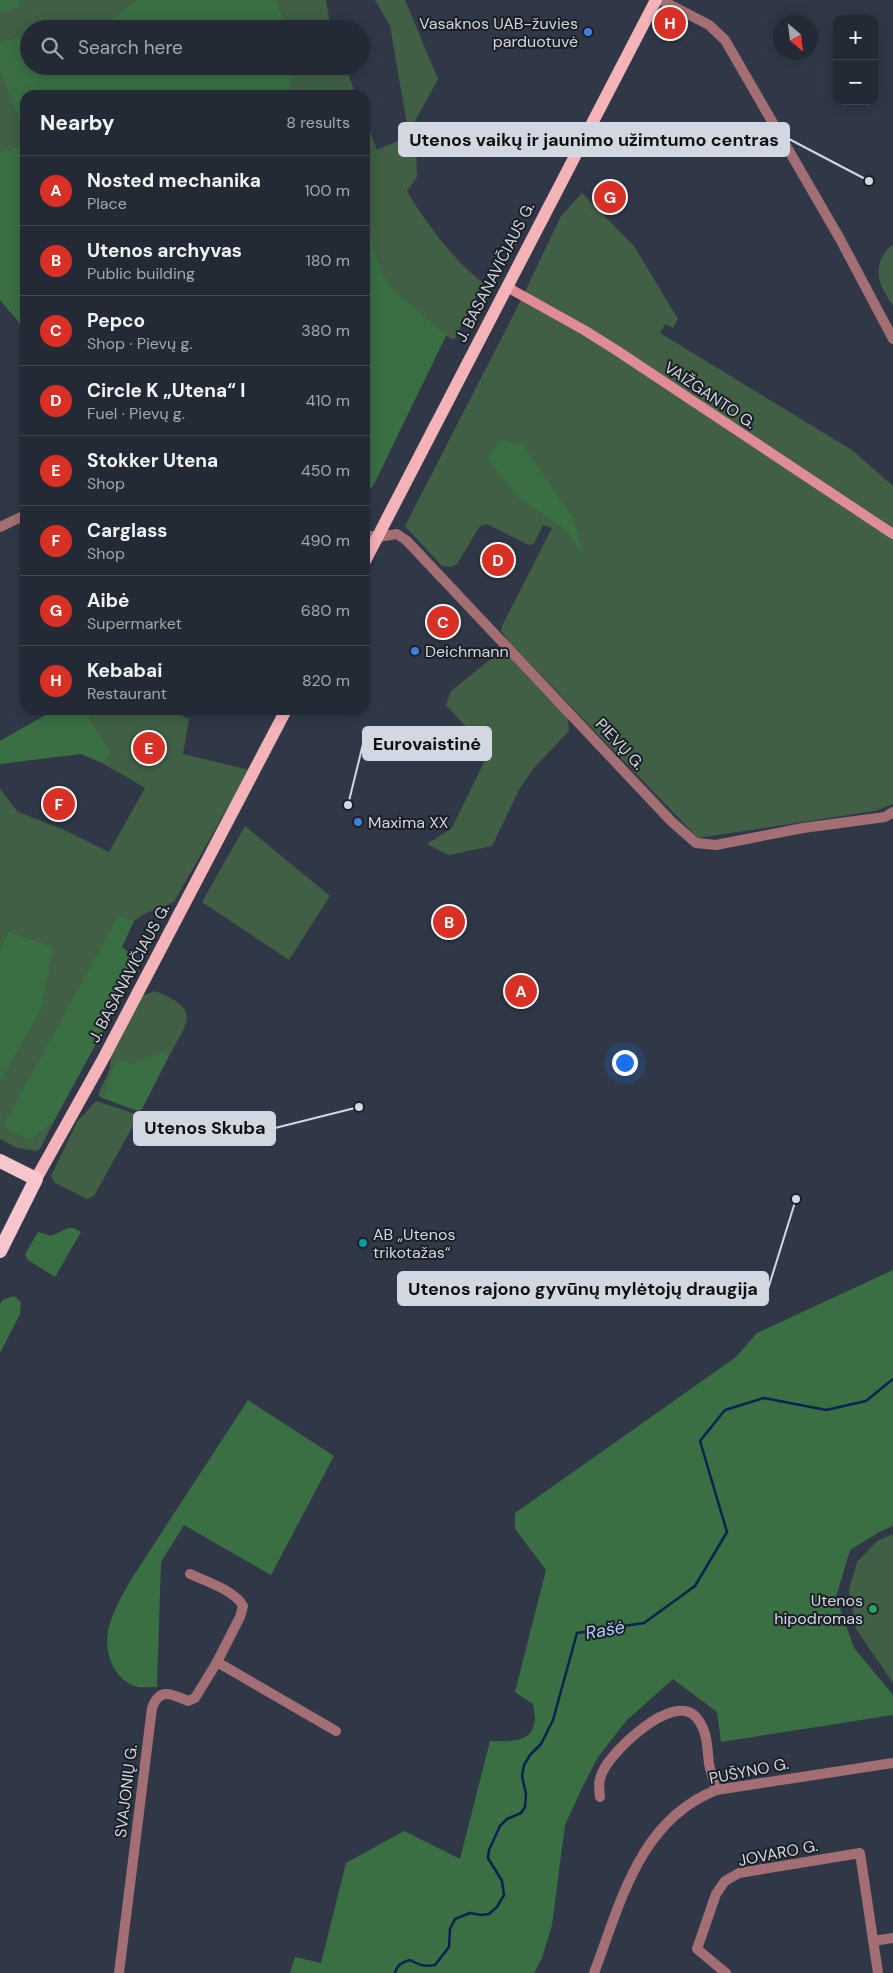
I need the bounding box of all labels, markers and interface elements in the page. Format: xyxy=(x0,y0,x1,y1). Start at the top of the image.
pin: H xyxy=(654,4,686,42)
place label: Vasaknos UAB-žuvies parduotuvė xyxy=(419,13,578,52)
north arrow xyxy=(773,15,818,60)
map controls xyxy=(833,15,878,105)
button: + xyxy=(833,15,878,60)
search box xyxy=(20,20,370,75)
marker: Vasaknos UAB-žuvies parduotuvė xyxy=(582,26,594,38)
icon: search xyxy=(38,34,66,62)
text: Search here xyxy=(78,35,183,60)
button: − xyxy=(833,60,878,105)
text: Nearby xyxy=(40,109,114,137)
text: 8 results xyxy=(286,112,350,133)
callout: Utenos vaikų ir jaunimo užimtumo centras xyxy=(399,123,789,156)
text: Utenos vaikų ir jaunimo užimtumo centras xyxy=(409,128,779,152)
text: Nosted mechanika xyxy=(87,168,261,193)
pin: G xyxy=(594,178,626,216)
text: A xyxy=(50,180,62,201)
text: 100 m xyxy=(305,180,350,201)
text: Place xyxy=(87,193,127,214)
street label: J. BASANAVIČIAUS G. xyxy=(451,198,539,346)
text: Utenos archyvas xyxy=(87,238,242,263)
text: B xyxy=(51,250,61,271)
text: 180 m xyxy=(306,250,350,271)
text: Public building xyxy=(87,263,195,284)
text: Pepco xyxy=(87,308,145,333)
text: C xyxy=(50,320,62,341)
text: 380 m xyxy=(301,320,350,341)
text: Shop · Pievų g. xyxy=(87,333,193,354)
street label: VAIŽGANTO G. xyxy=(660,357,760,433)
text: Circle K „Utena“ I xyxy=(87,378,245,403)
text: D xyxy=(50,390,62,411)
text: 410 m xyxy=(306,390,350,411)
text: Fuel · Pievų g. xyxy=(87,403,185,424)
text: Stokker Utena xyxy=(87,448,218,473)
text: E xyxy=(51,460,61,481)
text: 450 m xyxy=(301,460,350,481)
text: Shop xyxy=(87,473,125,494)
text: Carglass xyxy=(87,518,167,543)
text: F xyxy=(52,530,60,551)
text: 490 m xyxy=(301,530,350,551)
pin: D xyxy=(482,541,514,579)
text: Shop xyxy=(87,543,125,564)
text: Aibė xyxy=(87,588,130,613)
text: G xyxy=(50,600,62,621)
text: 680 m xyxy=(301,600,350,621)
pin: C xyxy=(427,603,459,641)
text: Supermarket xyxy=(87,613,182,634)
place label: Deichmann xyxy=(425,641,509,662)
marker: Deichmann xyxy=(409,645,421,657)
text: Kebabai xyxy=(87,658,162,683)
text: H xyxy=(50,670,62,691)
text: 820 m xyxy=(302,670,350,691)
text: Restaurant xyxy=(87,683,167,704)
street label: PIEVŲ G. xyxy=(591,714,649,774)
callout: Eurovaistinė xyxy=(363,727,491,760)
pin: E xyxy=(133,729,165,767)
text: Eurovaistinė xyxy=(373,732,481,756)
pin: F xyxy=(43,785,75,823)
place label: Maxima XX xyxy=(368,812,449,833)
marker: Maxima XX xyxy=(352,816,364,828)
street label: J. BASANAVIČIAUS G. xyxy=(83,900,175,1046)
pin: B xyxy=(433,903,465,941)
pin: A xyxy=(505,972,537,1010)
your location xyxy=(612,1050,638,1076)
callout: Utenos Skuba xyxy=(134,1112,275,1145)
text: Utenos Skuba xyxy=(144,1116,266,1140)
place label: AB „Utenos trikotažas“ xyxy=(373,1224,455,1263)
marker: AB „Utenos trikotažas“ xyxy=(357,1237,369,1249)
callout: Utenos rajono gyvūnų mylėtojų draugija xyxy=(398,1272,768,1305)
text: Utenos rajono gyvūnų mylėtojų draugija xyxy=(408,1277,758,1301)
place label: Utenos hipodromas xyxy=(774,1590,863,1629)
marker: Utenos hipodromas xyxy=(867,1603,879,1615)
water label: Rašė xyxy=(583,1615,627,1645)
street label: SVAJONIŲ G. xyxy=(110,1743,142,1839)
street label: PUŠYNO G. xyxy=(707,1753,791,1789)
street label: JOVARO G. xyxy=(736,1835,820,1871)

